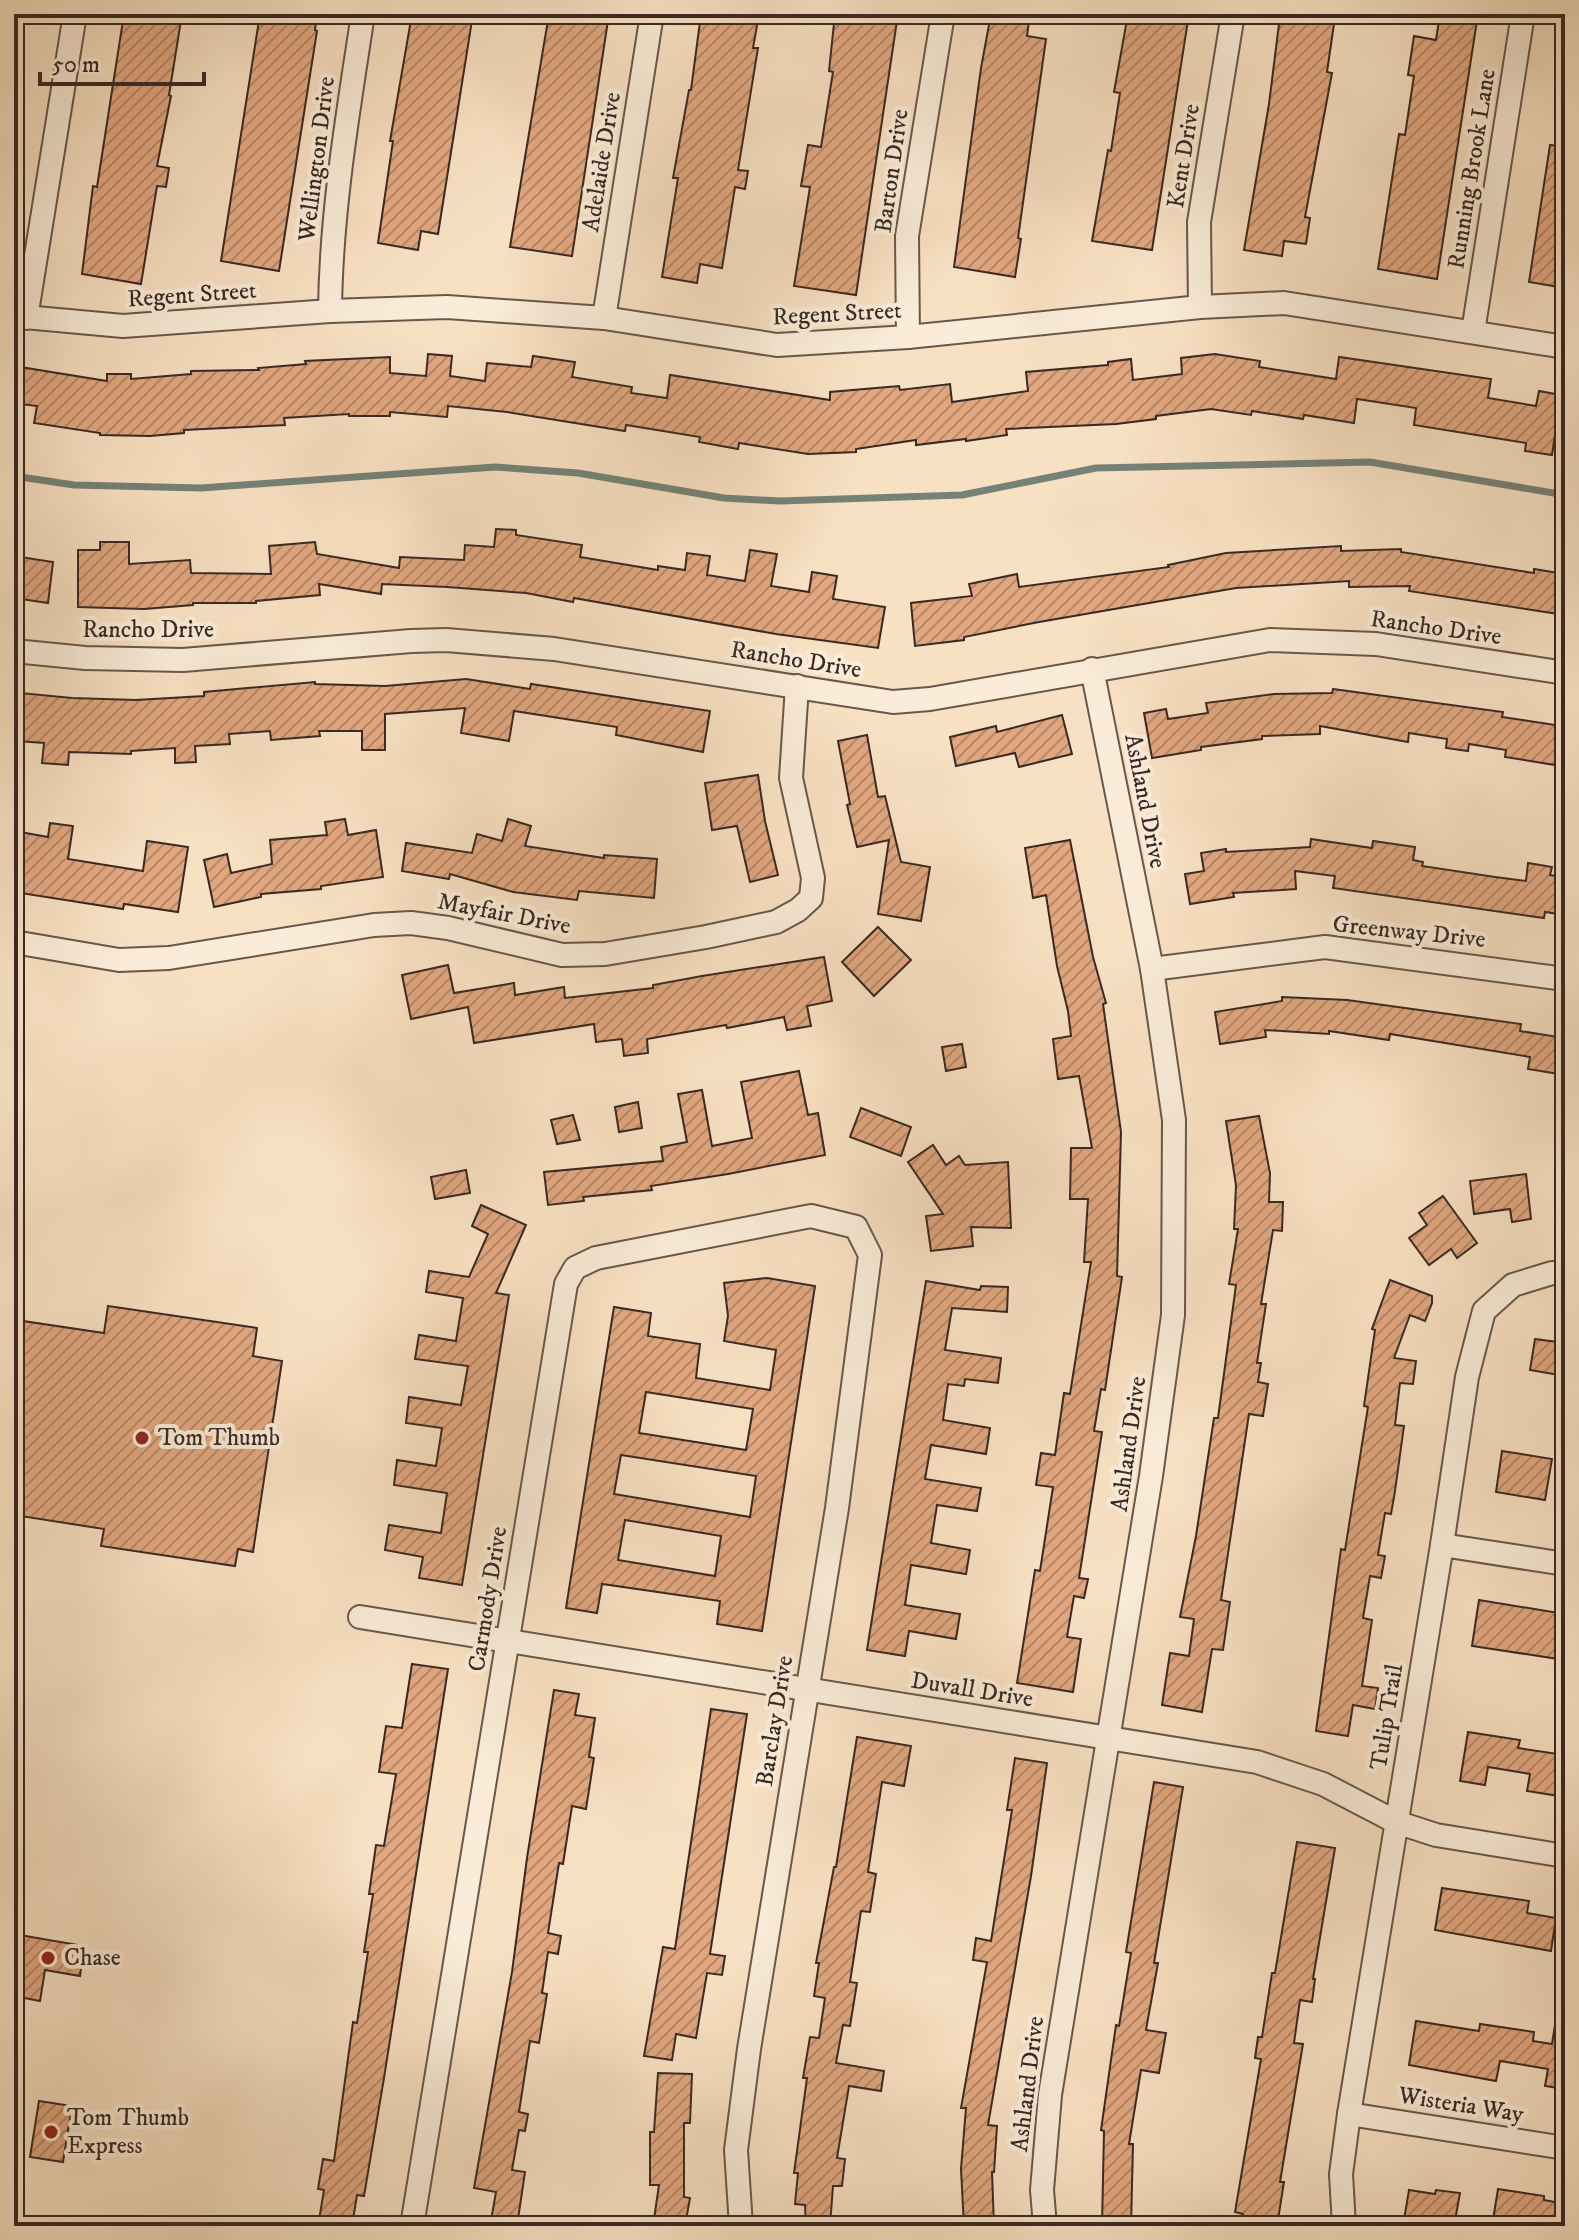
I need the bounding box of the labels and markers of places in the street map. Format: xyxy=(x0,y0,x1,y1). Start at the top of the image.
place label: Tom Thumb xyxy=(158,1423,280,1453)
marker: Tom Thumb xyxy=(133,1429,151,1447)
place label: Chase xyxy=(64,1943,121,1973)
marker: Chase xyxy=(39,1949,57,1967)
place label: Tom Thumb Express xyxy=(67,2103,189,2161)
marker: Tom Thumb Express xyxy=(42,2123,60,2141)

